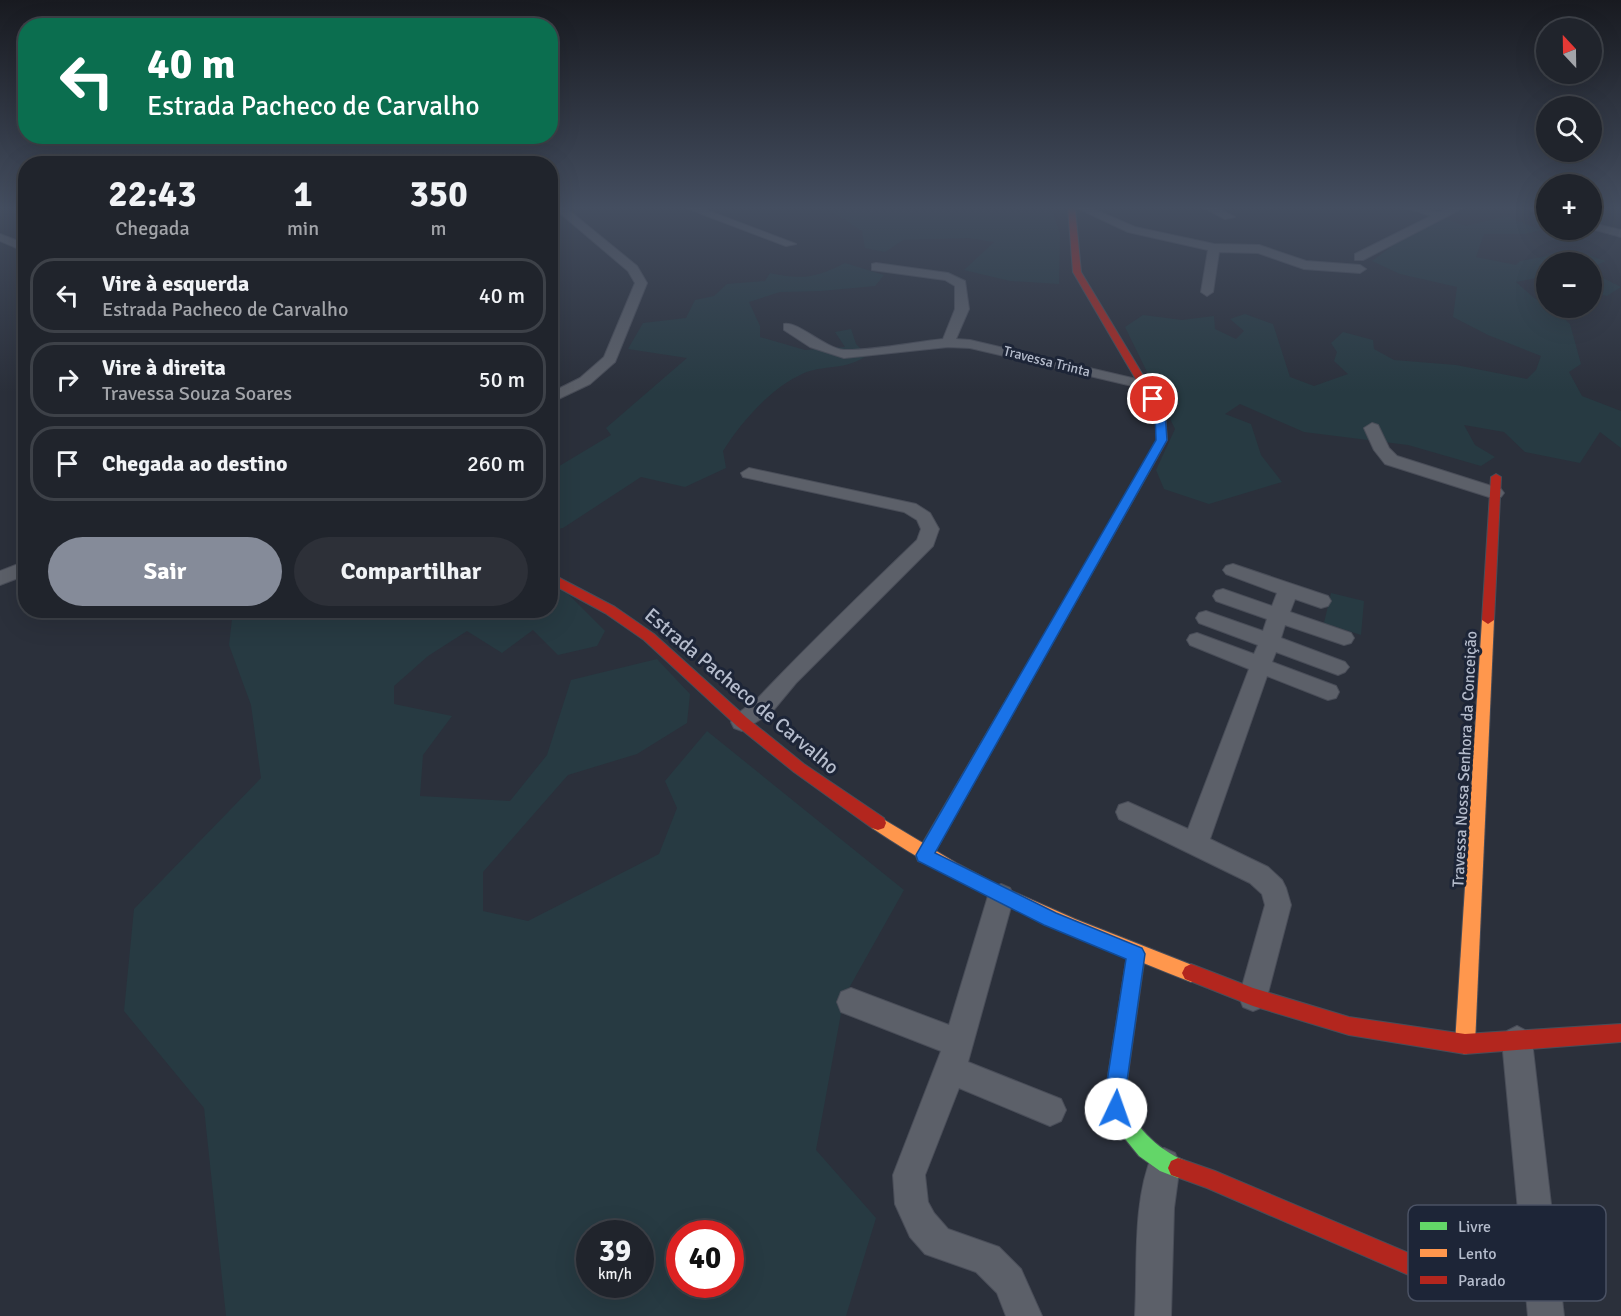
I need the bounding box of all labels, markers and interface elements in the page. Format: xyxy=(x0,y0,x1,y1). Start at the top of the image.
north arrow xyxy=(1536,18,1602,84)
map controls xyxy=(1536,18,1602,318)
text: 40 m xyxy=(147,39,236,90)
icon: left xyxy=(48,42,126,120)
text: Estrada Pacheco de Carvalho xyxy=(147,90,480,123)
button: search xyxy=(1536,96,1602,162)
text: 22:43 xyxy=(108,172,197,217)
text: 1 xyxy=(293,172,313,217)
text: 350 xyxy=(409,172,468,217)
button: + xyxy=(1536,174,1602,240)
text: Chegada xyxy=(115,216,190,241)
text: min xyxy=(287,216,319,241)
text: m xyxy=(431,216,447,241)
button: − xyxy=(1536,252,1602,318)
text: Vire à esquerda xyxy=(102,270,249,297)
icon: left xyxy=(51,279,84,312)
text: 40 m xyxy=(479,282,525,309)
text: Estrada Pacheco de Carvalho xyxy=(102,297,348,322)
street label: Travessa Trinta xyxy=(1002,342,1092,380)
text: Vire à direita xyxy=(102,354,226,381)
icon: right xyxy=(51,363,84,396)
text: 50 m xyxy=(479,366,525,393)
pin xyxy=(1127,373,1178,424)
text: Travessa Souza Soares xyxy=(102,381,292,406)
icon: arrive xyxy=(1136,382,1169,415)
icon: arrive xyxy=(51,447,84,480)
text: Chegada ao destino xyxy=(102,450,288,477)
text: 260 m xyxy=(467,450,525,477)
button: Sair xyxy=(48,537,282,606)
button: Compartilhar xyxy=(294,537,528,606)
street label: Estrada Pacheco de Carvalho xyxy=(639,603,844,780)
street label: Travessa Nossa Senhora da Conceição xyxy=(1448,630,1482,888)
position arrow xyxy=(1084,1077,1148,1141)
legend xyxy=(1408,1205,1606,1301)
text: Livre xyxy=(1458,1217,1491,1237)
speed limit sign: 40 xyxy=(666,1220,744,1298)
text: 39 xyxy=(599,1233,631,1270)
text: Lento xyxy=(1458,1244,1496,1264)
text: km/h xyxy=(598,1265,632,1283)
text: Parado xyxy=(1458,1271,1505,1291)

